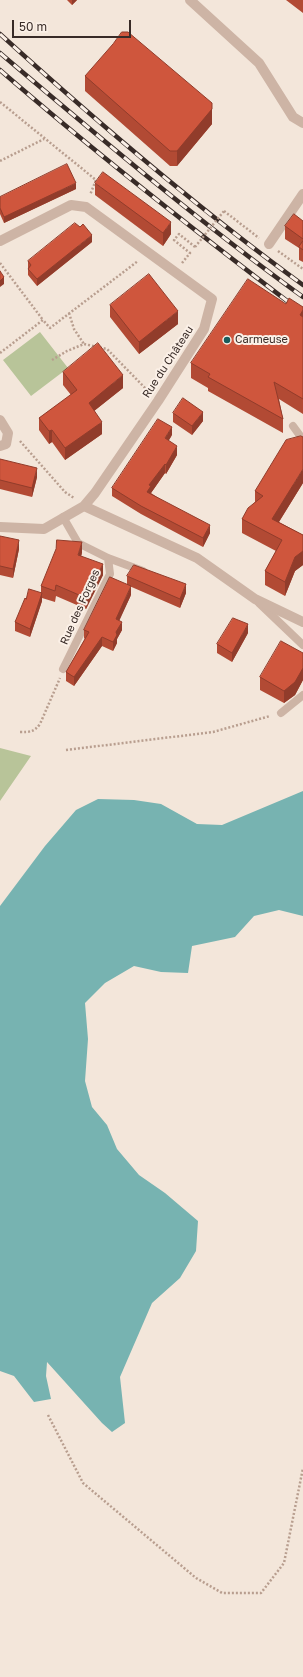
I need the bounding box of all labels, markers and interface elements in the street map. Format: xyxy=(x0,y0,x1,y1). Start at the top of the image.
scale bar xyxy=(14,12,133,38)
text: 50 m xyxy=(19,19,47,34)
street label: Rue du Château xyxy=(140,324,196,400)
place label: Carmeuse xyxy=(235,333,288,347)
marker: Carmeuse xyxy=(222,335,232,345)
street label: Rue des Forges xyxy=(58,567,102,647)

